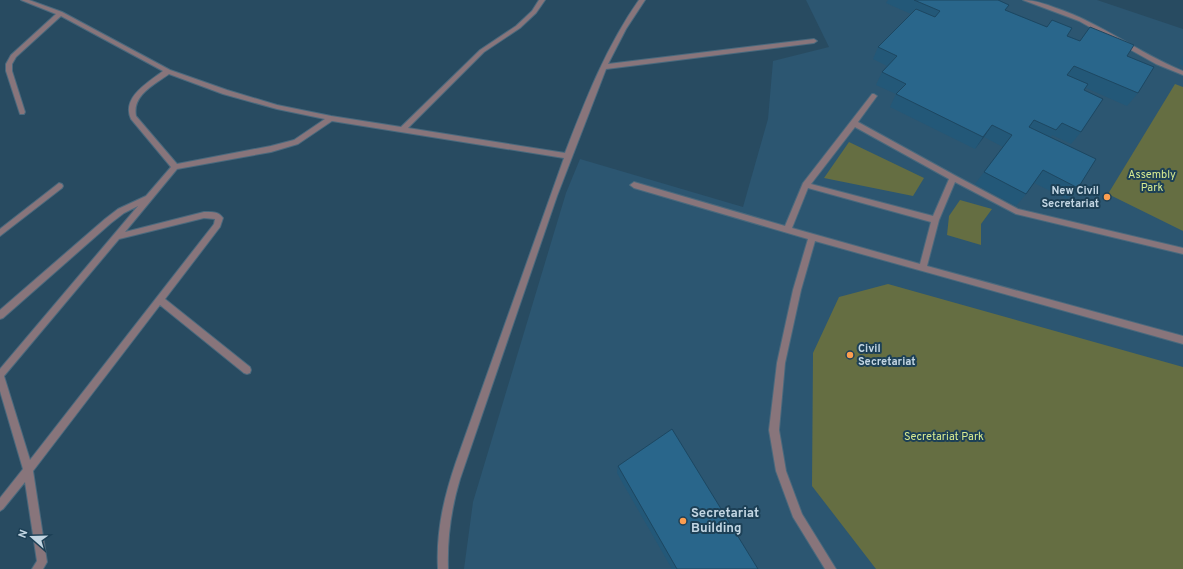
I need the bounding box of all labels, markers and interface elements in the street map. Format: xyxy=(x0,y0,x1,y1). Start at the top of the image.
park label: Assembly Park xyxy=(1128,168,1176,195)
place label: New Civil Secretariat xyxy=(1041,184,1099,211)
marker: New Civil Secretariat xyxy=(1102,192,1112,202)
place label: Civil Secretariat xyxy=(858,342,916,369)
marker: Civil Secretariat xyxy=(845,350,855,360)
park label: Secretariat Park xyxy=(904,430,984,444)
place label: Secretariat Building xyxy=(691,506,759,537)
marker: Secretariat Building xyxy=(678,516,688,526)
north arrow xyxy=(12,517,52,557)
text: N xyxy=(16,528,31,540)

